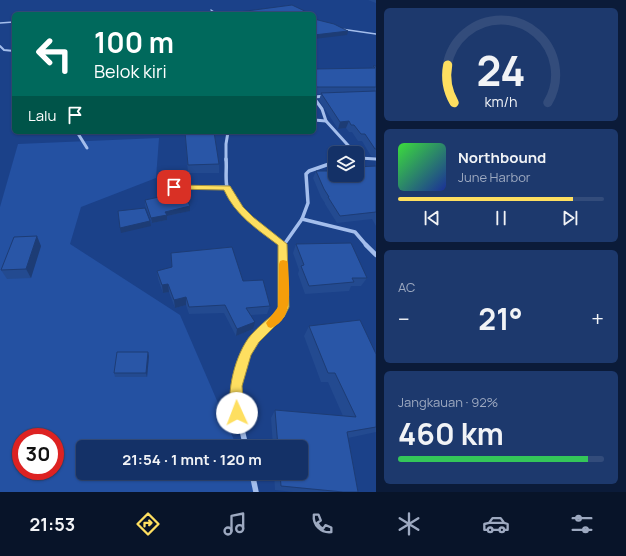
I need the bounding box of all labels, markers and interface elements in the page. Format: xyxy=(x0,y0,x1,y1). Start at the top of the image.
text: 100 m xyxy=(94,23,174,61)
icon: left xyxy=(28,28,80,80)
text: 24 xyxy=(476,41,526,97)
text: Belok kiri xyxy=(94,59,167,83)
text: km/h xyxy=(484,91,518,110)
icon: arrive xyxy=(64,104,86,126)
text: Lalu xyxy=(28,105,56,126)
map controls xyxy=(328,146,364,182)
button: layers xyxy=(328,146,364,182)
text: Northbound xyxy=(458,147,546,168)
text: June Harbor xyxy=(458,168,531,186)
pin xyxy=(157,170,191,204)
icon: arrive xyxy=(163,176,185,198)
icon: previous xyxy=(421,207,443,229)
icon: pause xyxy=(490,207,512,229)
icon: next xyxy=(559,207,581,229)
text: AC xyxy=(398,278,415,296)
text: 21° xyxy=(478,298,523,339)
text: − xyxy=(398,304,410,334)
text: + xyxy=(591,304,604,334)
position arrow xyxy=(216,392,258,434)
text: Jangkauan · 92% xyxy=(398,393,498,411)
text: 460 km xyxy=(398,413,504,454)
speed limit sign: 30 xyxy=(12,428,64,480)
text: 21:54 · 1 mnt · 120 m xyxy=(122,449,262,470)
icon: directions xyxy=(134,510,162,538)
icon: music xyxy=(221,510,249,538)
icon: phone xyxy=(308,510,336,538)
icon: climate xyxy=(395,510,423,538)
icon: car xyxy=(482,510,510,538)
icon: filters xyxy=(568,510,596,538)
text: 21:53 xyxy=(29,512,75,536)

